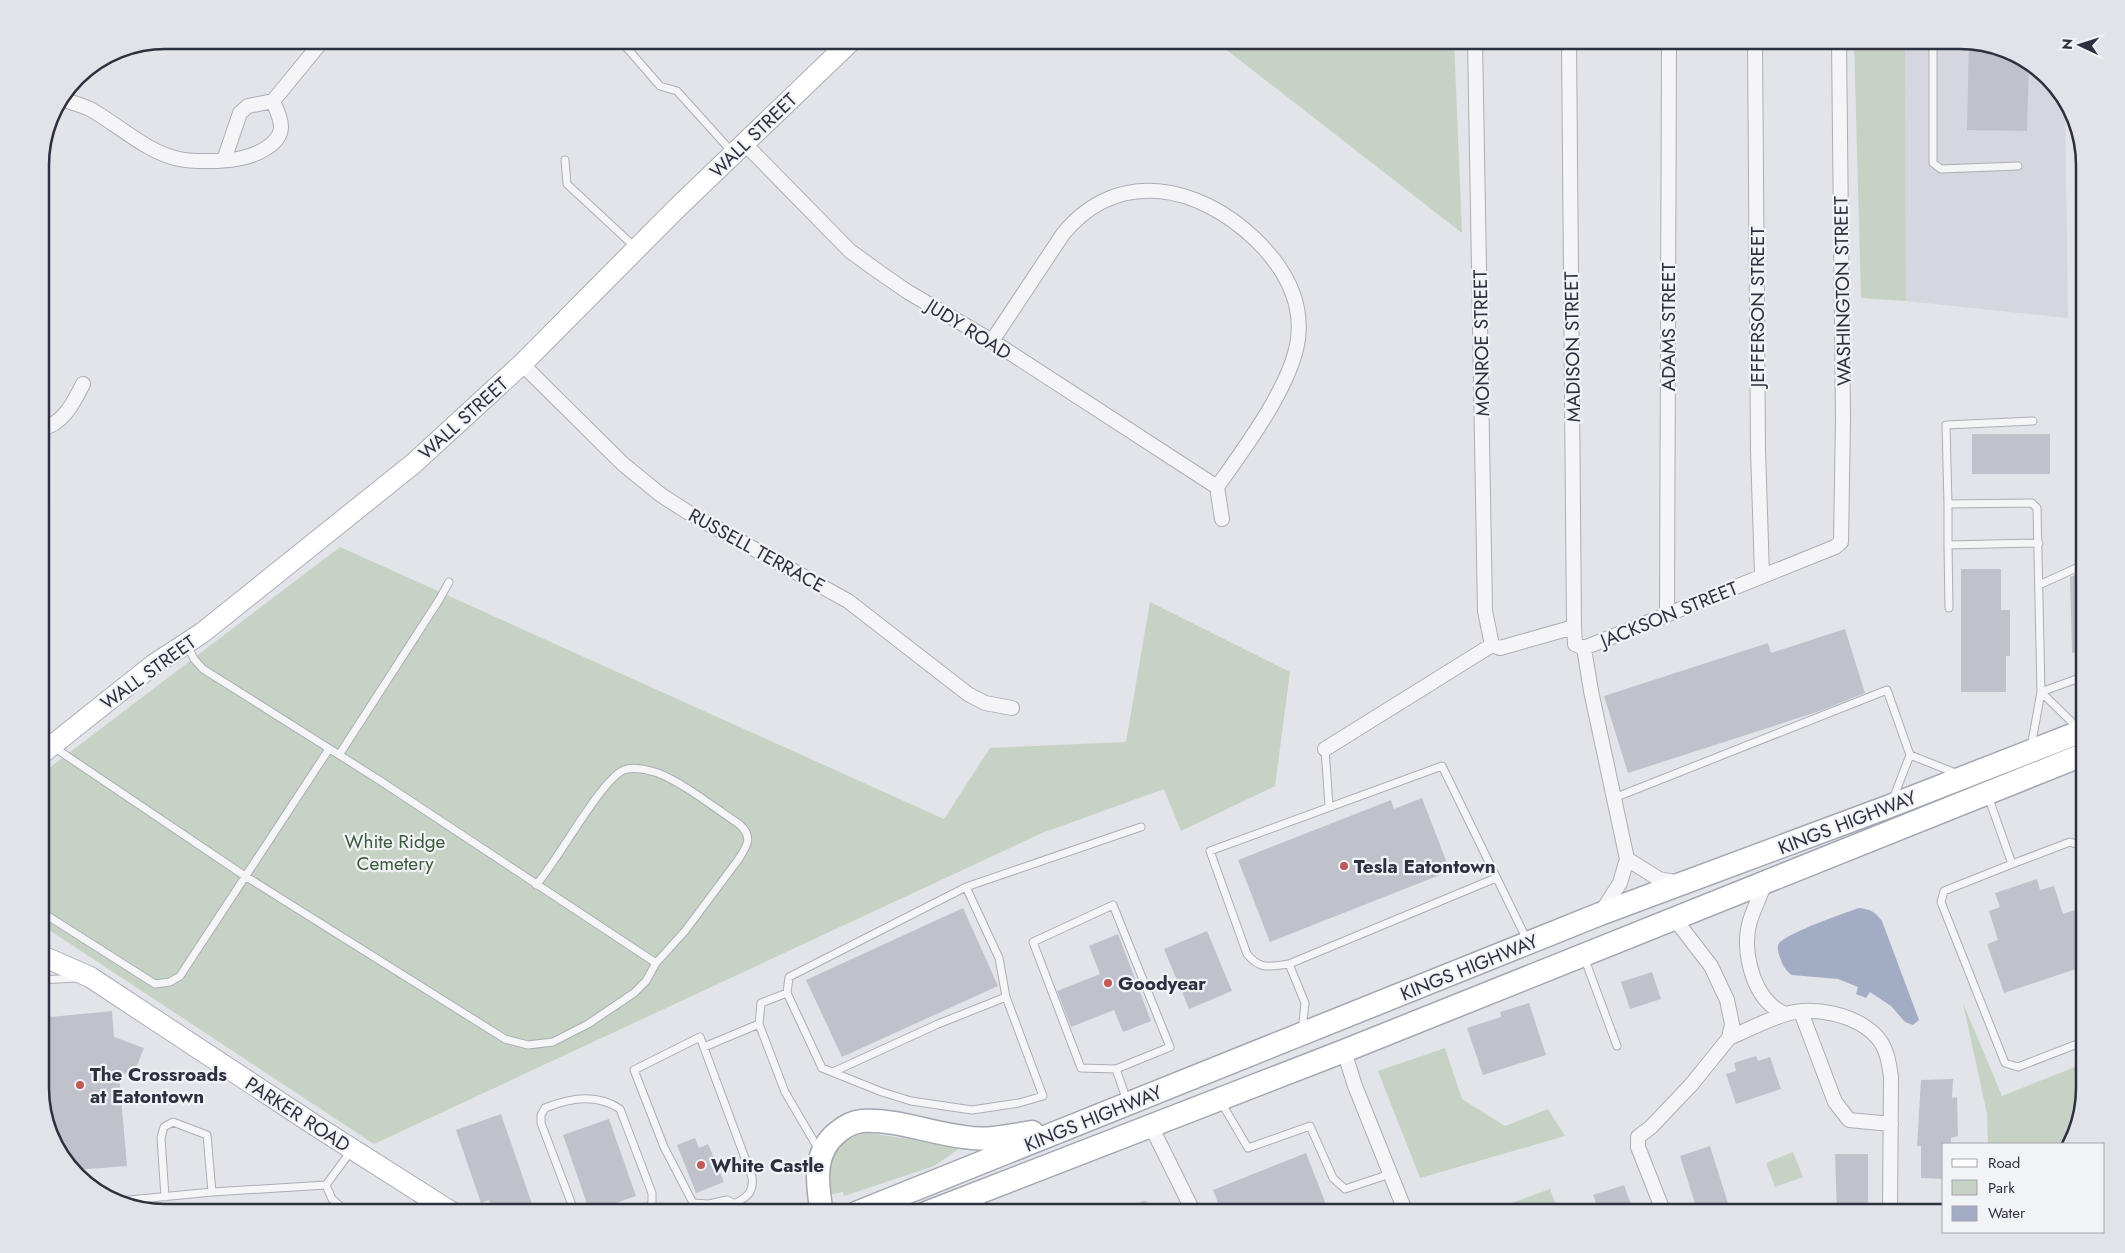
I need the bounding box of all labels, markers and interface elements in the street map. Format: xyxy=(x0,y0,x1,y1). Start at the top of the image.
north arrow xyxy=(2055,20,2105,70)
text: N xyxy=(2057,38,2077,50)
street label: WALL STREET xyxy=(704,87,803,184)
street label: WASHINGTON STREET xyxy=(1827,196,1858,386)
street label: JEFFERSON STREET xyxy=(1744,227,1771,390)
street label: ADAMS STREET xyxy=(1655,263,1682,391)
street label: MONROE STREET xyxy=(1467,269,1496,416)
street label: MADISON STREET xyxy=(1558,271,1587,423)
street label: JUDY ROAD xyxy=(918,291,1017,366)
street label: WALL STREET xyxy=(413,371,514,466)
street label: RUSSELL TERRACE xyxy=(683,502,830,599)
street label: JACKSON STREET xyxy=(1594,575,1742,655)
street label: WALL STREET xyxy=(95,629,202,716)
street label: KINGS HIGHWAY xyxy=(1774,784,1921,861)
park label: White Ridge Cemetery xyxy=(345,828,446,877)
place label: Tesla Eatontown xyxy=(1354,853,1496,880)
marker: Tesla Eatontown xyxy=(1338,860,1350,872)
street label: KINGS HIGHWAY xyxy=(1396,927,1542,1007)
place label: Goodyear xyxy=(1118,970,1206,997)
marker: Goodyear xyxy=(1102,977,1114,989)
place label: The Crossroads at Eatontown xyxy=(90,1061,227,1110)
street label: PARKER ROAD xyxy=(240,1070,356,1159)
street label: KINGS HIGHWAY xyxy=(1020,1078,1166,1158)
marker: The Crossroads at Eatontown xyxy=(74,1079,86,1091)
legend xyxy=(1942,1143,2105,1233)
place label: White Castle xyxy=(711,1152,824,1179)
text: Road xyxy=(1988,1152,2020,1174)
marker: White Castle xyxy=(695,1159,707,1171)
text: Park xyxy=(1988,1177,2015,1199)
text: Water xyxy=(1988,1202,2026,1224)

